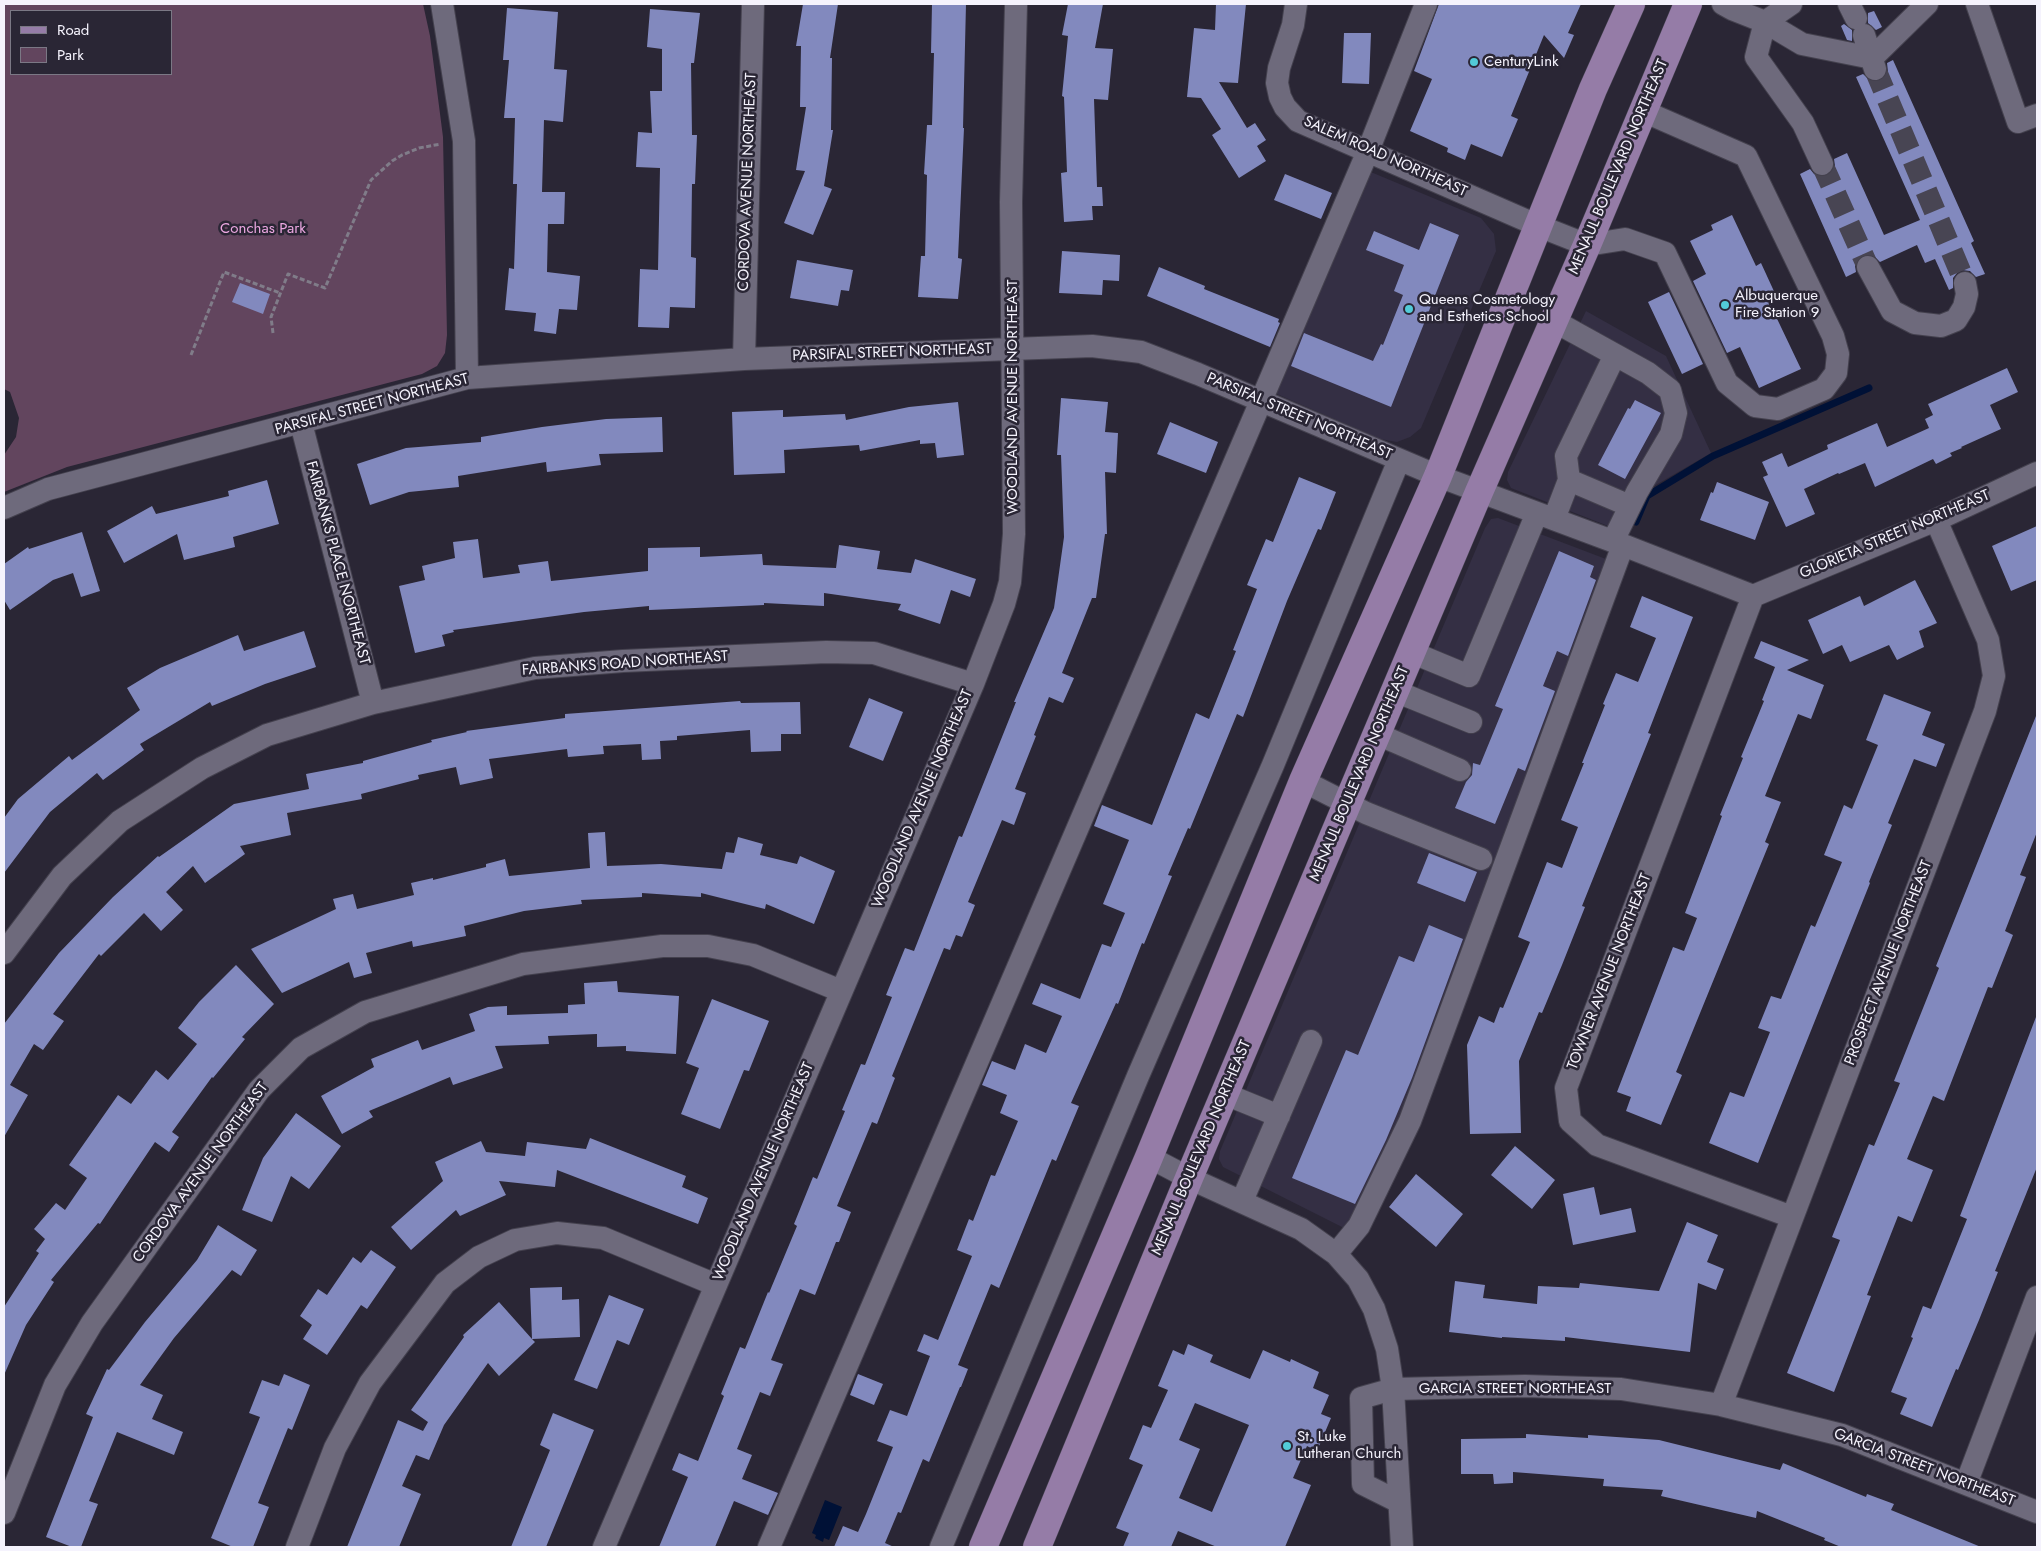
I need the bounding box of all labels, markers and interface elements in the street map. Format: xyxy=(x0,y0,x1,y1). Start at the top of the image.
legend xyxy=(10,10,172,75)
text: Road xyxy=(57,19,89,41)
text: Park xyxy=(57,44,84,66)
place label: CenturyLink xyxy=(1484,53,1559,71)
marker: CenturyLink xyxy=(1468,56,1480,68)
street label: MENAUL BOULEVARD NORTHEAST xyxy=(1565,57,1673,277)
street label: CORDOVA AVENUE NORTHEAST xyxy=(735,73,761,291)
street label: SALEM ROAD NORTHEAST xyxy=(1300,113,1470,201)
park label: Conchas Park xyxy=(220,220,306,238)
street label: WOODLAND AVENUE NORTHEAST xyxy=(1004,279,1022,515)
place label: Albuquerque Fire Station 9 xyxy=(1735,287,1819,322)
place label: Queens Cosmetology and Esthetics School xyxy=(1419,291,1555,326)
marker: Albuquerque Fire Station 9 xyxy=(1719,299,1731,311)
marker: Queens Cosmetology and Esthetics School xyxy=(1403,303,1415,315)
street label: PARSIFAL STREET NORTHEAST xyxy=(792,341,992,365)
street label: PARSIFAL STREET NORTHEAST xyxy=(273,370,471,440)
street label: PARSIFAL STREET NORTHEAST xyxy=(1204,370,1394,464)
street label: FAIRBANKS PLACE NORTHEAST xyxy=(301,459,373,667)
street label: GLORIETA STREET NORTHEAST xyxy=(1797,487,1993,583)
street label: FAIRBANKS ROAD NORTHEAST xyxy=(521,648,729,680)
street label: MENAUL BOULEVARD NORTHEAST xyxy=(1306,664,1414,884)
street label: WOODLAND AVENUE NORTHEAST xyxy=(869,687,977,911)
street label: PROSPECT AVENUE NORTHEAST xyxy=(1842,858,1936,1068)
street label: TOWNER AVENUE NORTHEAST xyxy=(1564,871,1656,1073)
street label: MENAUL BOULEVARD NORTHEAST xyxy=(1148,1038,1256,1258)
street label: WOODLAND AVENUE NORTHEAST xyxy=(710,1060,818,1284)
street label: CORDOVA AVENUE NORTHEAST xyxy=(130,1079,272,1267)
street label: GARCIA STREET NORTHEAST xyxy=(1419,1380,1611,1398)
street label: GARCIA STREET NORTHEAST xyxy=(1831,1425,2017,1511)
place label: St. Luke Lutheran Church xyxy=(1297,1428,1401,1463)
marker: St. Luke Lutheran Church xyxy=(1281,1440,1293,1452)

